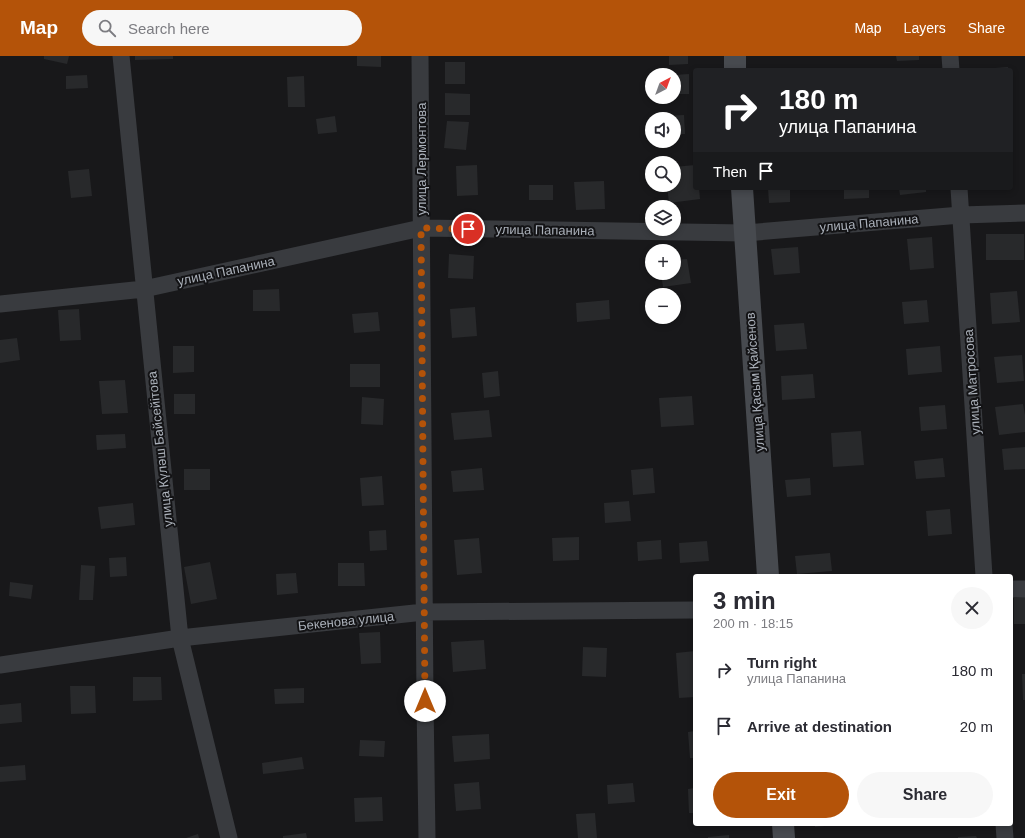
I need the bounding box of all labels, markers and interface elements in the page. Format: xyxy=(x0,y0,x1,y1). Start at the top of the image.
search box xyxy=(82,10,362,46)
text: Map xyxy=(20,17,58,38)
icon: search xyxy=(96,17,118,39)
text: Search here xyxy=(128,20,210,37)
text: Map xyxy=(854,20,882,36)
text: Layers xyxy=(904,20,946,36)
text: Share xyxy=(968,20,1005,36)
north arrow xyxy=(645,68,681,104)
map controls xyxy=(645,68,681,324)
icon: right xyxy=(713,84,765,136)
text: 180 m xyxy=(779,84,858,115)
street label: улица Лермонтова xyxy=(414,102,429,215)
button: sound xyxy=(645,112,681,148)
text: улица Папанина xyxy=(779,117,916,137)
button: search xyxy=(645,156,681,192)
icon: arrive xyxy=(755,160,777,182)
text: Then xyxy=(713,163,747,180)
button: layers xyxy=(645,200,681,236)
street label: улица Папанина xyxy=(819,211,920,235)
pin xyxy=(451,212,485,246)
icon: arrive xyxy=(457,218,479,240)
street label: улица Папанина xyxy=(495,222,595,238)
button: + xyxy=(645,244,681,280)
street label: улица Папанина xyxy=(176,253,277,289)
button: − xyxy=(645,288,681,324)
street label: улица Қасым Қайсенов xyxy=(743,312,767,452)
street label: улица Матросова xyxy=(961,328,983,435)
street label: улица Күләш Байсейітова xyxy=(144,370,176,527)
text: 3 min xyxy=(713,587,776,614)
button: close xyxy=(951,587,993,629)
street label: Бекенова улица xyxy=(297,608,396,634)
text: 200 m · 18:15 xyxy=(713,616,793,631)
text: Turn right xyxy=(747,654,817,671)
icon: right xyxy=(713,659,735,681)
text: 180 m xyxy=(951,662,993,679)
text: улица Папанина xyxy=(747,671,846,686)
position arrow xyxy=(404,680,446,722)
icon: arrive xyxy=(713,715,735,737)
text: Arrive at destination xyxy=(747,718,892,735)
text: 20 m xyxy=(960,718,993,735)
button: Exit xyxy=(713,772,849,818)
button: Share xyxy=(857,772,993,818)

